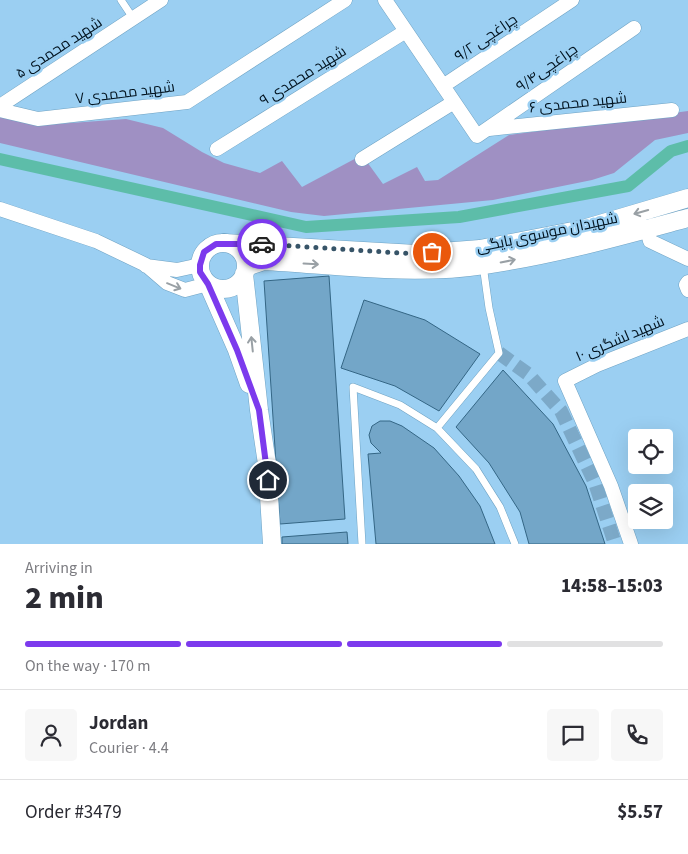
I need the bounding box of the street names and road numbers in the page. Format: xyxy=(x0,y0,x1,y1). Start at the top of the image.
street label: ۹/۲ چراغچی xyxy=(450,9,522,67)
street label: شهید محمدی ۵ xyxy=(12,12,106,84)
street label: ۹/۴چراغچی xyxy=(512,39,582,97)
street label: شهید محمدی ۹ xyxy=(256,41,350,111)
street label: شهید محمدی ۷ xyxy=(74,76,176,110)
street label: شهید محمدی ۶ xyxy=(528,87,628,119)
street label: شهیدان موسوی بایگی xyxy=(474,208,620,258)
street label: شهید لشگری ۱۰ xyxy=(572,311,668,367)

